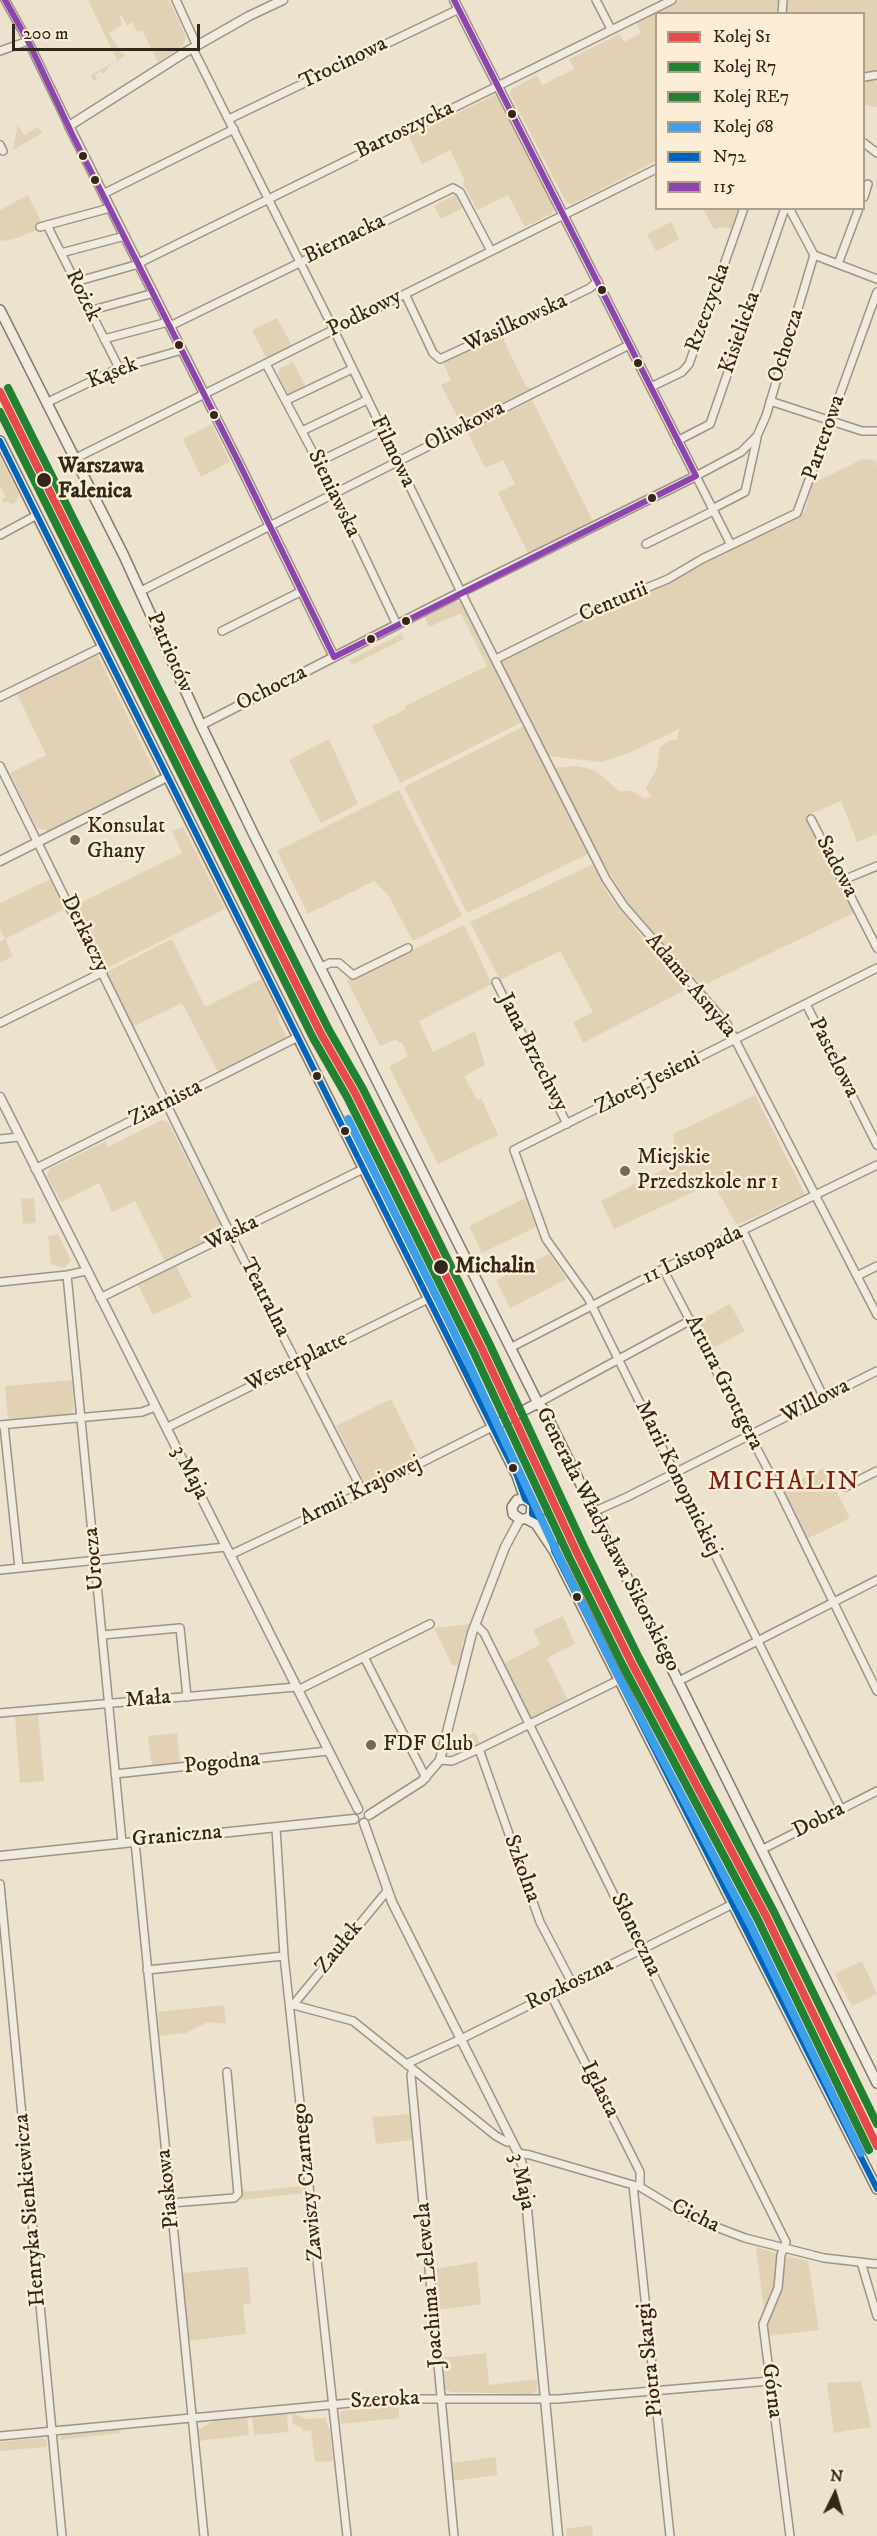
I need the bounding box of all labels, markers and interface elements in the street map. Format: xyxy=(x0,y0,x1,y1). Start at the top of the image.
scale bar xyxy=(15,12,202,50)
legend xyxy=(655,12,865,210)
text: 200 m xyxy=(23,23,69,45)
text: Kolej S1 xyxy=(713,26,771,48)
street label: Trocinowa xyxy=(296,32,392,96)
text: Kolej R7 xyxy=(713,56,777,78)
text: Kolej RE7 xyxy=(713,86,789,108)
street label: Bartoszycka xyxy=(352,96,458,166)
unlabelled marker xyxy=(506,108,518,120)
text: Kolej 68 xyxy=(713,116,774,138)
text: N72 xyxy=(713,146,746,168)
unlabelled marker xyxy=(77,150,89,162)
unlabelled marker xyxy=(89,174,101,186)
text: 115 xyxy=(713,176,735,198)
street label: Biernacka xyxy=(300,209,390,271)
street label: Rzeczycka xyxy=(681,260,737,356)
street label: Rożek xyxy=(58,266,106,326)
street label: Podkowy xyxy=(323,284,407,344)
unlabelled marker xyxy=(596,284,608,296)
street label: Kisielicka xyxy=(715,288,767,378)
street label: Wasilkowska xyxy=(460,289,572,359)
street label: Ochocza xyxy=(763,306,811,386)
unlabelled marker xyxy=(173,339,185,351)
street label: Kąsek xyxy=(84,352,142,396)
unlabelled marker xyxy=(632,357,644,369)
street label: Parterowa xyxy=(798,392,852,484)
street label: Oliwkowa xyxy=(421,396,509,458)
unlabelled marker xyxy=(208,409,220,421)
street label: Filmowa xyxy=(363,412,421,492)
street label: Sieniawska xyxy=(300,446,366,542)
place label: Warszawa Falenica xyxy=(58,454,144,506)
marker: Warszawa Falenica xyxy=(35,471,53,489)
unlabelled marker xyxy=(646,492,658,504)
street label: Centurii xyxy=(576,577,652,629)
street label: Patriotów xyxy=(140,609,198,697)
unlabelled marker xyxy=(400,615,412,627)
unlabelled marker xyxy=(365,633,377,645)
street label: Ochocza xyxy=(232,660,312,718)
place label: Konsulat Ghany xyxy=(87,814,165,866)
street label: Sadowa xyxy=(809,832,863,902)
marker: Konsulat Ghany xyxy=(68,833,82,847)
street label: Derkaczy xyxy=(54,891,114,977)
street label: Adama Asnyka xyxy=(639,928,741,1044)
street label: Jana Brzechwy xyxy=(491,989,573,1117)
street label: Pastelowa xyxy=(802,1014,864,1102)
street label: Złotej Jesieni xyxy=(591,1046,705,1122)
unlabelled marker xyxy=(311,1070,323,1082)
street label: Ziarnista xyxy=(125,1074,207,1134)
unlabelled marker xyxy=(339,1125,351,1137)
place label: Miejskie Przedszkole nr 1 xyxy=(637,1145,779,1196)
marker: Miejskie Przedszkole nr 1 xyxy=(618,1164,632,1178)
street label: Wąska xyxy=(201,1210,263,1258)
street label: 11 Listopada xyxy=(639,1220,747,1292)
street label: Teatralna xyxy=(233,1254,295,1342)
place label: Michalin xyxy=(455,1254,535,1280)
marker: Michalin xyxy=(432,1258,450,1276)
street label: Artura Grottgera xyxy=(678,1311,768,1455)
street label: Westerplatte xyxy=(242,1327,352,1399)
street label: Willowa xyxy=(777,1374,855,1430)
street label: Marii Konopnickiej xyxy=(628,1397,726,1561)
street label: Generała Władysława Sikorskiego xyxy=(529,1403,685,1677)
street label: 3 Maja xyxy=(164,1442,214,1504)
street label: Armii Krajowej xyxy=(296,1451,426,1533)
unlabelled marker xyxy=(507,1462,519,1474)
district label: MICHALIN xyxy=(708,1468,860,1500)
street label: Urocza xyxy=(79,1526,111,1592)
unlabelled marker xyxy=(571,1591,583,1603)
street label: Mała xyxy=(124,1685,172,1715)
place label: FDF Club xyxy=(383,1732,473,1758)
marker: FDF Club xyxy=(364,1738,378,1752)
street label: Pogodna xyxy=(183,1747,261,1781)
street label: Dobra xyxy=(789,1797,849,1845)
street label: Graniczna xyxy=(131,1820,223,1854)
street label: Szkolna xyxy=(497,1832,545,1906)
street label: Słoneczna xyxy=(604,1889,666,1981)
street label: Zaułek xyxy=(311,1916,369,1980)
street label: Rozkoszna xyxy=(522,1953,618,2017)
street label: Iglasta xyxy=(574,2058,624,2122)
street label: Zawiszy Czarnego xyxy=(288,2102,330,2262)
street label: Henryka Sienkiewicza xyxy=(9,2112,53,2308)
street label: Piaskowa xyxy=(152,2148,186,2230)
street label: 3 Maja xyxy=(502,2151,540,2213)
street label: Cicha xyxy=(666,2194,724,2240)
street label: Joachima Lelewela xyxy=(411,2201,451,2369)
street label: Piotra Skargi xyxy=(632,2302,670,2418)
street label: Górna xyxy=(755,2362,787,2420)
street label: Szeroka xyxy=(350,2386,420,2416)
north arrow xyxy=(805,2464,865,2524)
text: N xyxy=(829,2466,844,2487)

